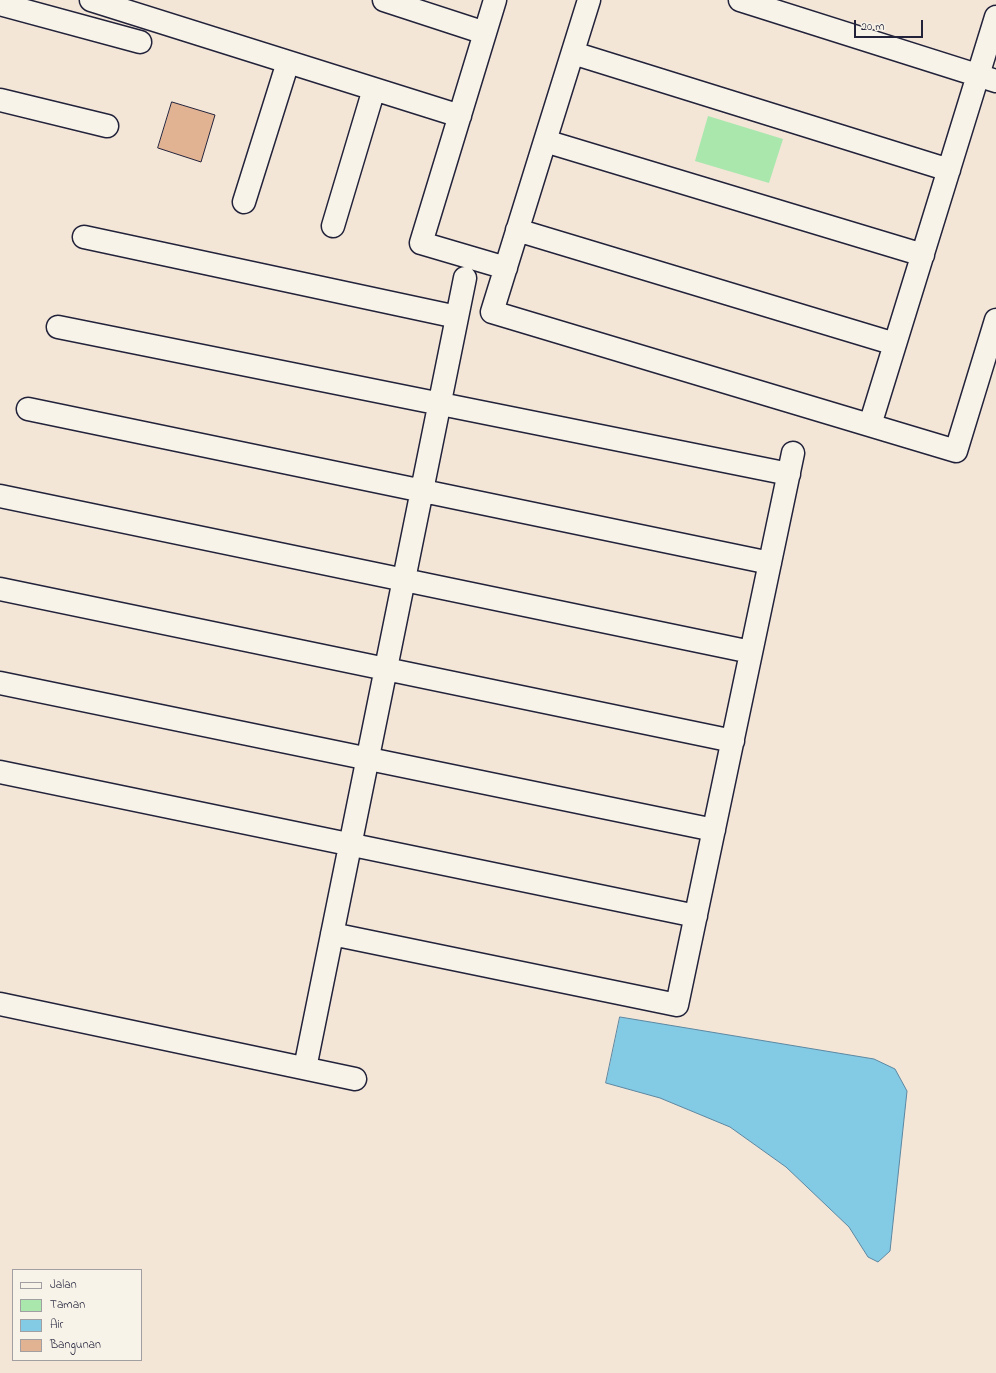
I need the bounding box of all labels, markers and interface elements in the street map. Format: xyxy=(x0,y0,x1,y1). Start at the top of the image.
scale bar xyxy=(856,12,925,38)
text: 20 m xyxy=(861,18,884,36)
legend xyxy=(12,1269,142,1361)
text: Jalan xyxy=(50,1276,77,1294)
text: Taman xyxy=(50,1296,85,1314)
text: Air xyxy=(50,1316,63,1334)
text: Bangunan xyxy=(50,1336,101,1354)

